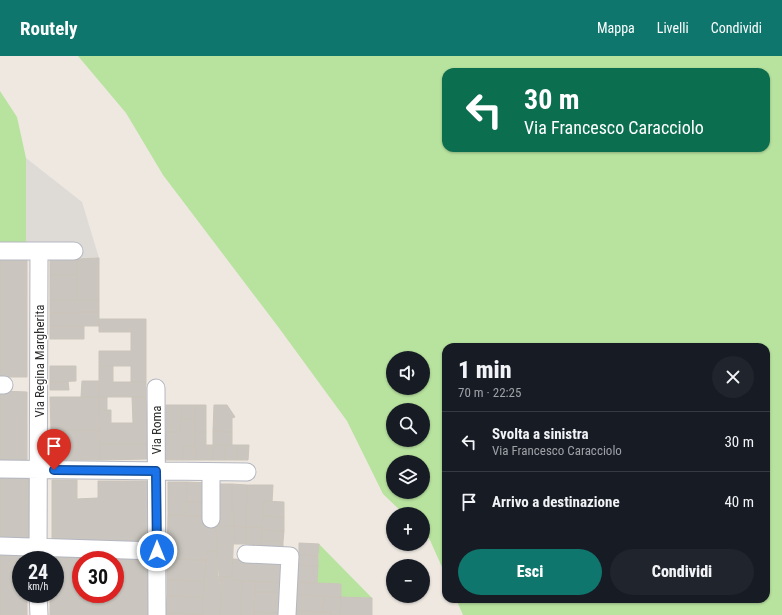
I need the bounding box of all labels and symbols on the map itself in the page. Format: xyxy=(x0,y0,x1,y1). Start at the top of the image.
street label: Via Regina Margherita xyxy=(32,304,47,418)
street label: Via Roma xyxy=(149,406,164,454)
pin xyxy=(37,429,71,470)
position arrow xyxy=(136,530,178,572)
speed limit sign: 30 xyxy=(72,551,124,603)

